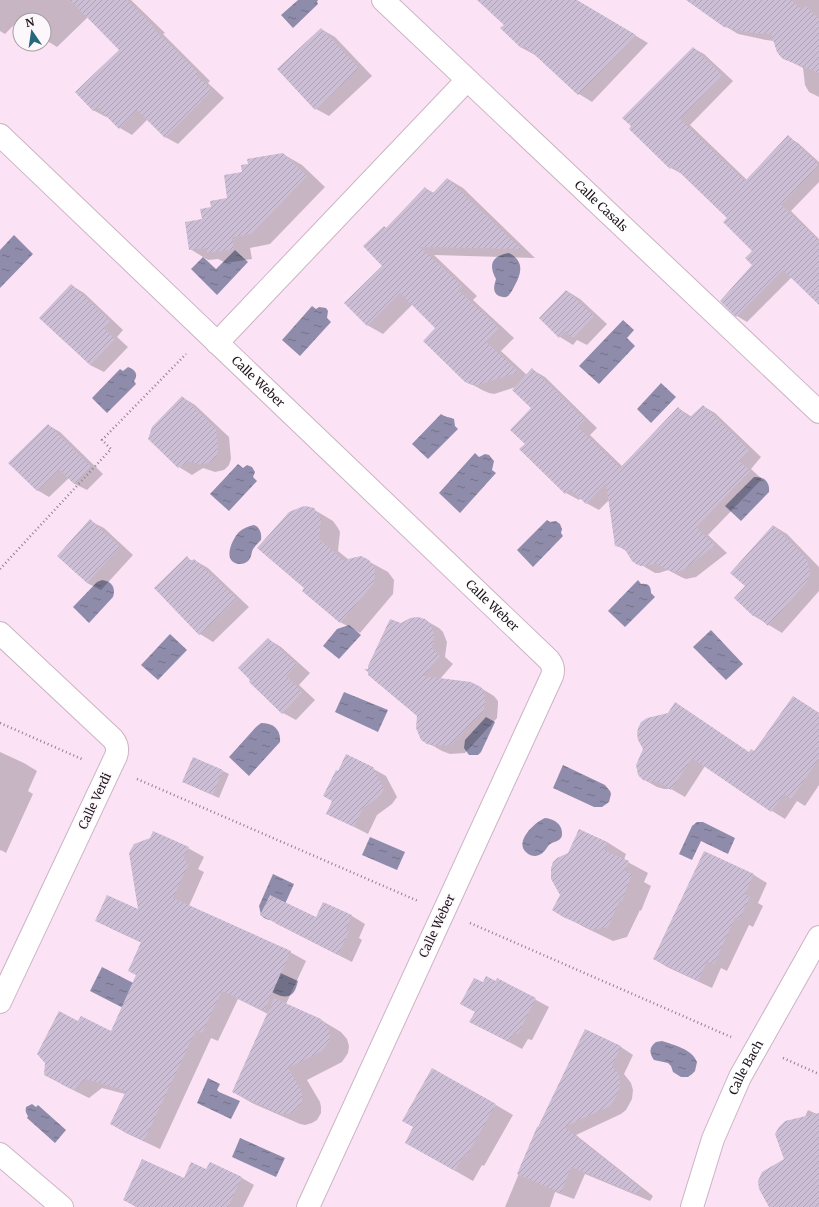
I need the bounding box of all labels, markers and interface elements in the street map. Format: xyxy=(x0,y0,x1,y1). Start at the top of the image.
north arrow xyxy=(12,12,52,52)
text: N xyxy=(24,14,36,30)
street label: Calle Casals xyxy=(572,177,631,234)
street label: Calle Weber xyxy=(229,352,289,411)
street label: Calle Weber xyxy=(463,576,523,635)
street label: Calle Verdi xyxy=(75,770,114,831)
street label: Calle Weber xyxy=(415,891,458,960)
street label: Calle Bach xyxy=(725,1037,766,1097)

